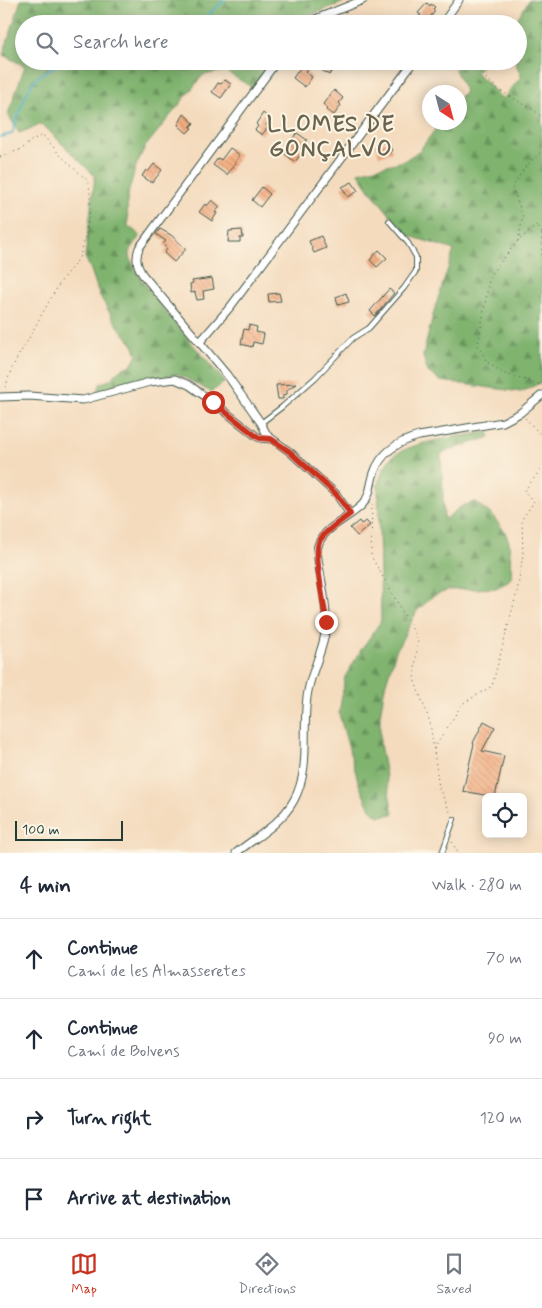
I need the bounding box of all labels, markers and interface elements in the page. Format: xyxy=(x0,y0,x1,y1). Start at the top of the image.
search box xyxy=(15,15,527,70)
icon: search xyxy=(33,29,61,57)
text: Search here xyxy=(73,30,169,55)
north arrow xyxy=(422,85,467,130)
district label: LLOMES DE GONÇALVO xyxy=(267,111,395,164)
route start xyxy=(202,391,225,414)
route end xyxy=(315,611,338,634)
map controls xyxy=(482,793,527,838)
button: locate xyxy=(482,793,527,838)
scale bar xyxy=(15,818,122,841)
text: 100 m xyxy=(22,821,60,839)
text: 4 min xyxy=(20,872,71,900)
text: Walk · 280 m xyxy=(432,875,522,896)
text: Continue xyxy=(67,936,138,961)
icon: ahead xyxy=(20,945,48,973)
text: 70 m xyxy=(486,948,522,969)
text: Camí de les Almasseretes xyxy=(67,961,246,982)
text: Continue xyxy=(67,1016,138,1041)
icon: ahead xyxy=(20,1025,48,1053)
text: 90 m xyxy=(488,1028,522,1049)
text: Camí de Bolvens xyxy=(67,1041,180,1062)
icon: right xyxy=(20,1105,48,1133)
text: Turn right xyxy=(67,1106,151,1131)
text: 120 m xyxy=(480,1108,522,1129)
icon: arrive xyxy=(20,1185,48,1213)
text: Arrive at destination xyxy=(67,1186,231,1211)
tab: Map xyxy=(70,1250,98,1298)
tab: Directions xyxy=(239,1250,296,1298)
tab: Saved xyxy=(436,1250,472,1298)

